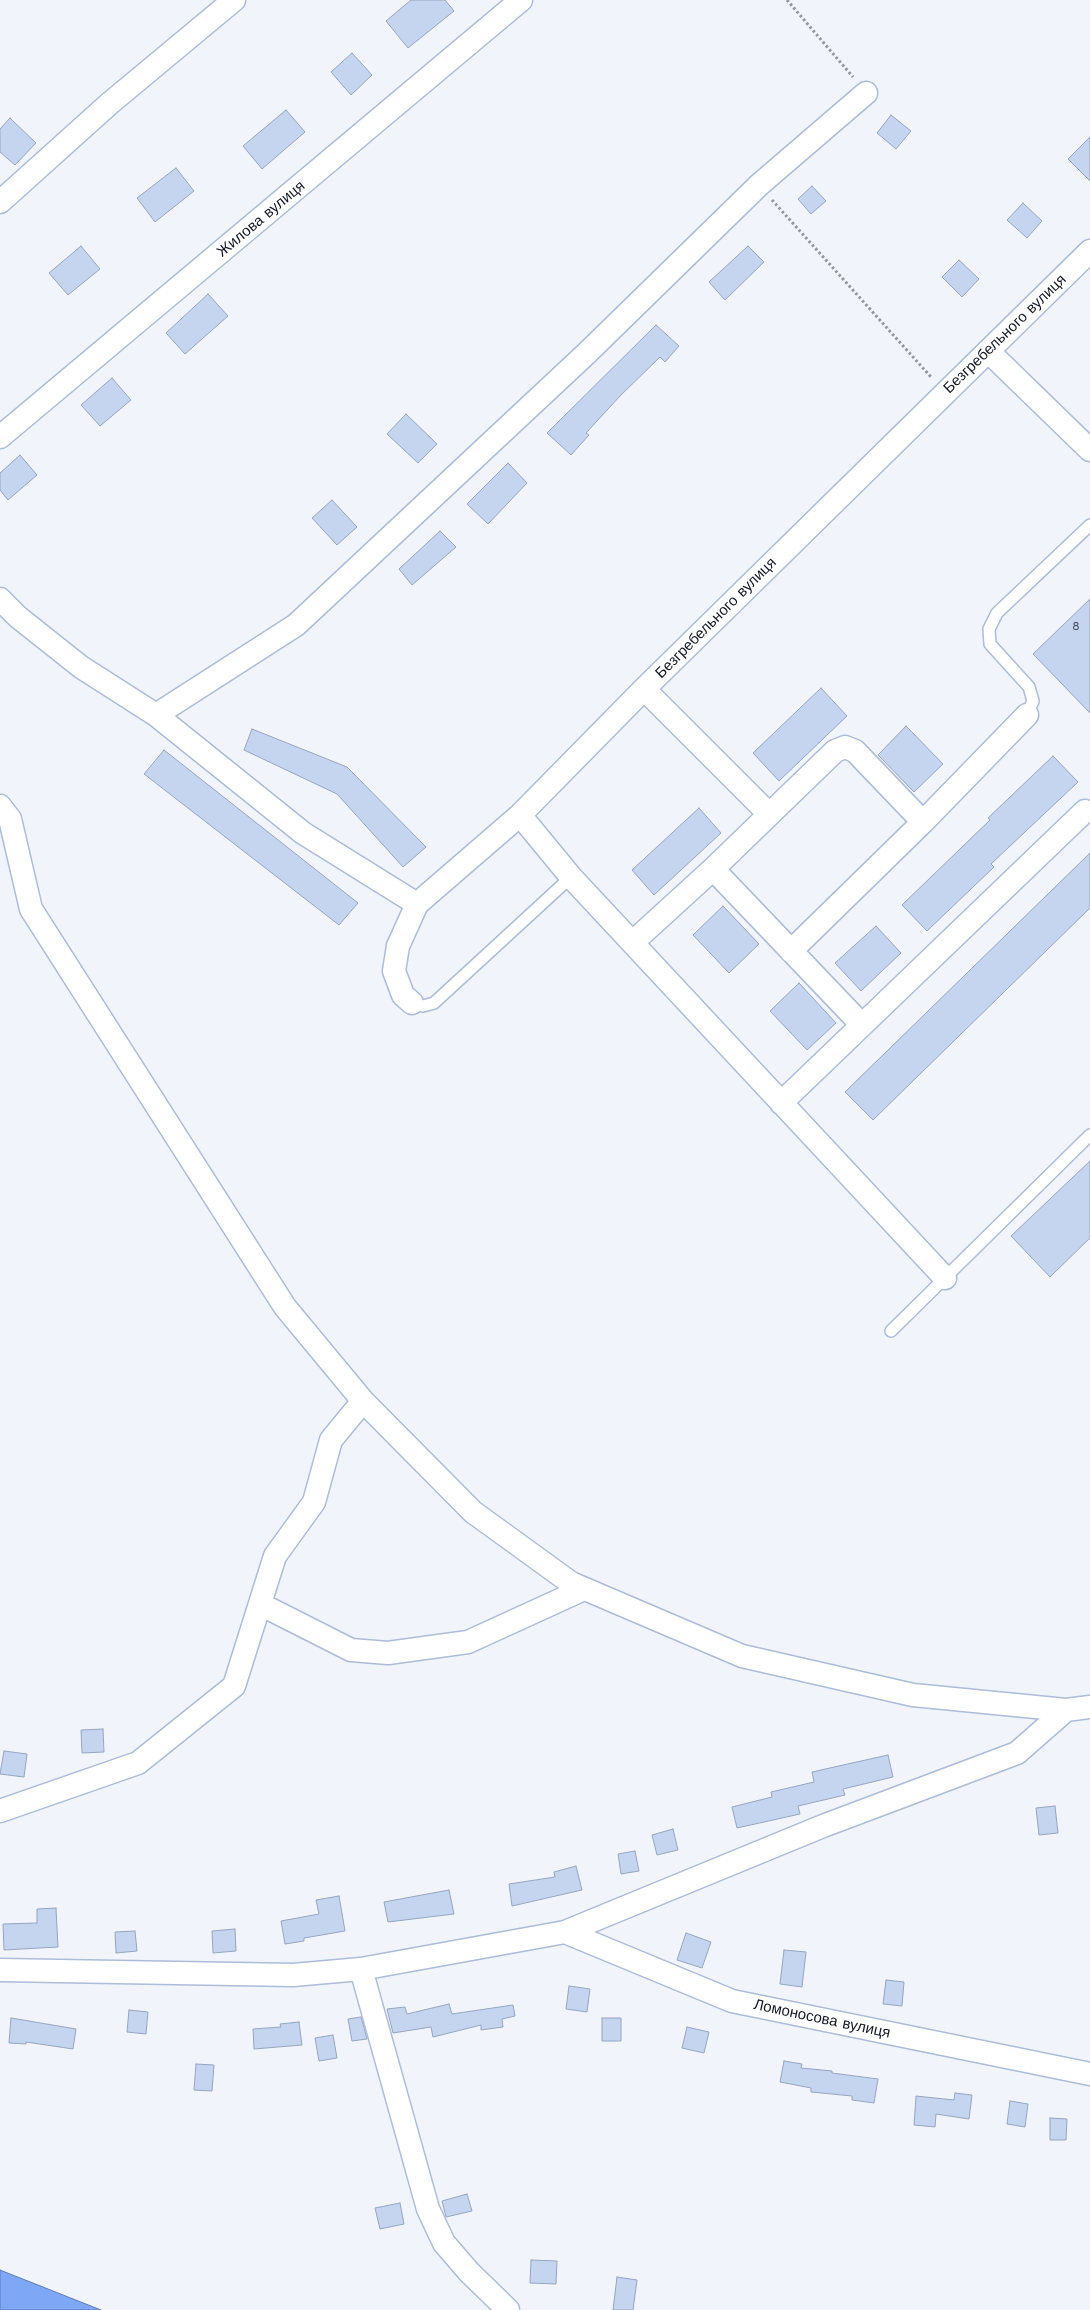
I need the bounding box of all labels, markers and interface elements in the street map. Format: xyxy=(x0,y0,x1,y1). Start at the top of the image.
street label: Жилова вулиця xyxy=(213,177,309,261)
street label: Безгребельного вулиця xyxy=(940,271,1070,397)
street label: Безгребельного вулиця xyxy=(652,554,780,682)
house number: 8 xyxy=(1072,619,1080,633)
street label: Ломоносова вулиця xyxy=(752,1996,892,2042)

